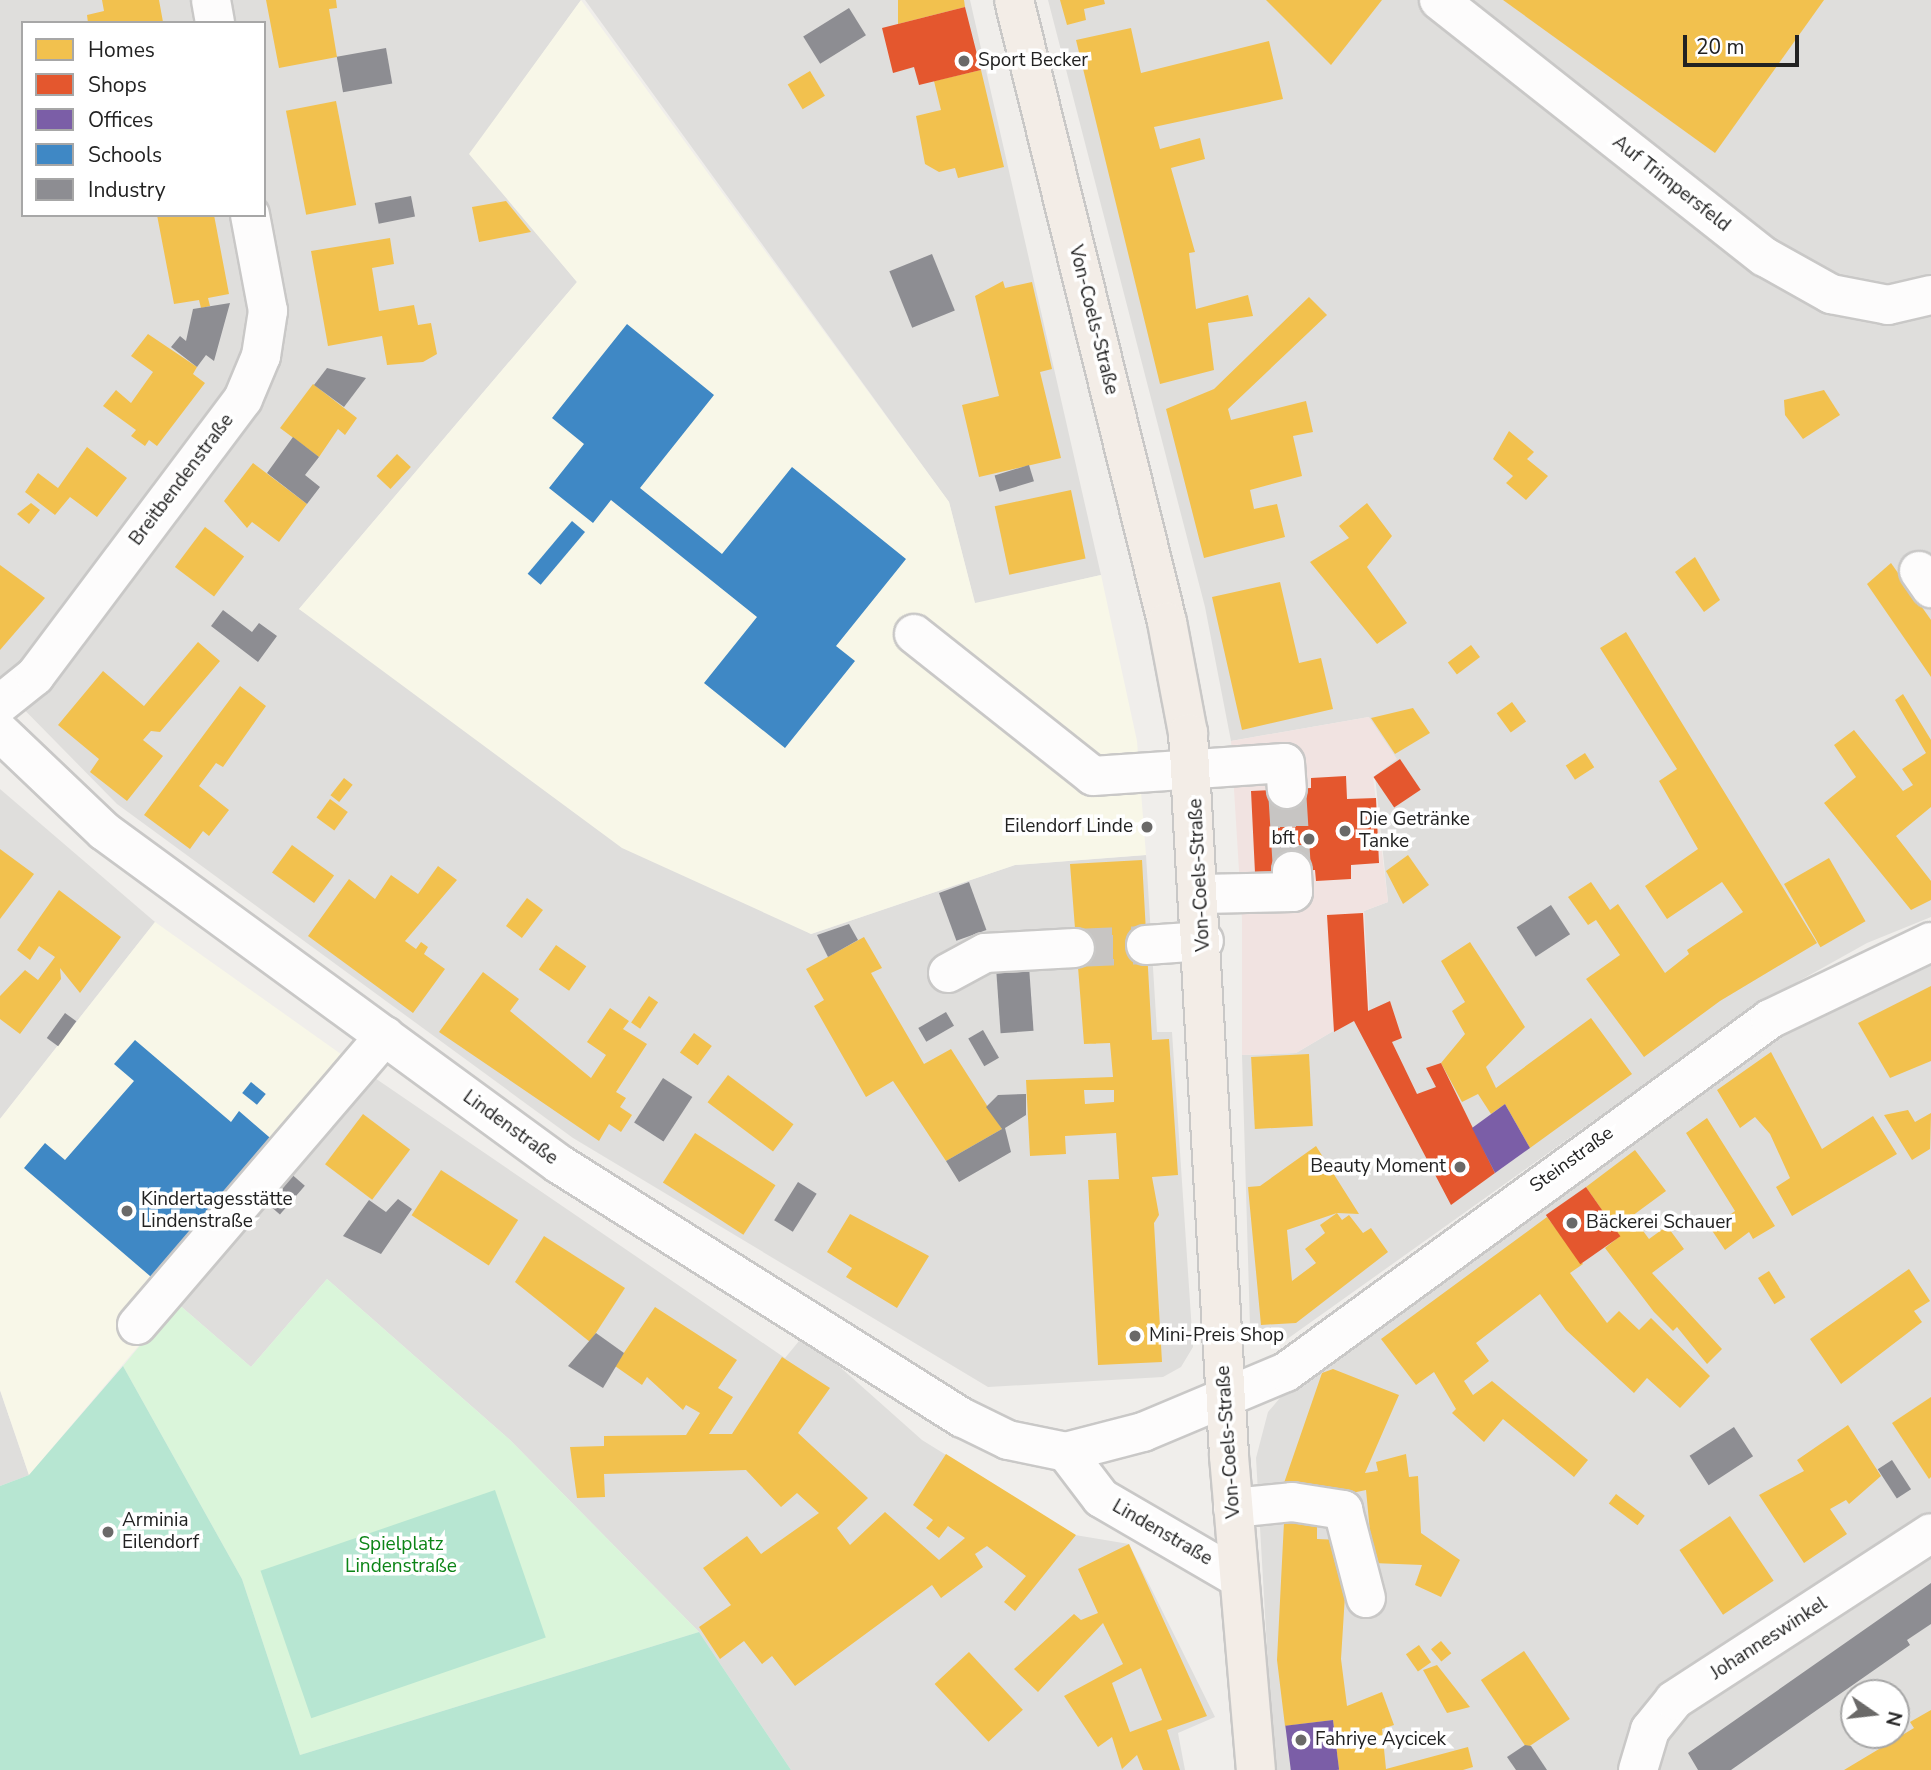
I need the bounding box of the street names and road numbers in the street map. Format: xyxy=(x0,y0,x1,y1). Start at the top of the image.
street label: Auf Trimpersfeld xyxy=(1608,131,1734,237)
street label: Von-Coels-Straße xyxy=(1063,243,1123,397)
street label: Breitbendenstraße xyxy=(125,410,239,550)
street label: Von-Coels-Straße xyxy=(1185,798,1215,952)
street label: Lindenstraße xyxy=(458,1086,562,1170)
street label: Steinstraße xyxy=(1526,1122,1618,1198)
street label: Von-Coels-Straße xyxy=(1212,1365,1246,1519)
street label: Lindenstraße xyxy=(1108,1495,1216,1571)
street label: Johanneswinkel xyxy=(1706,1593,1832,1685)

